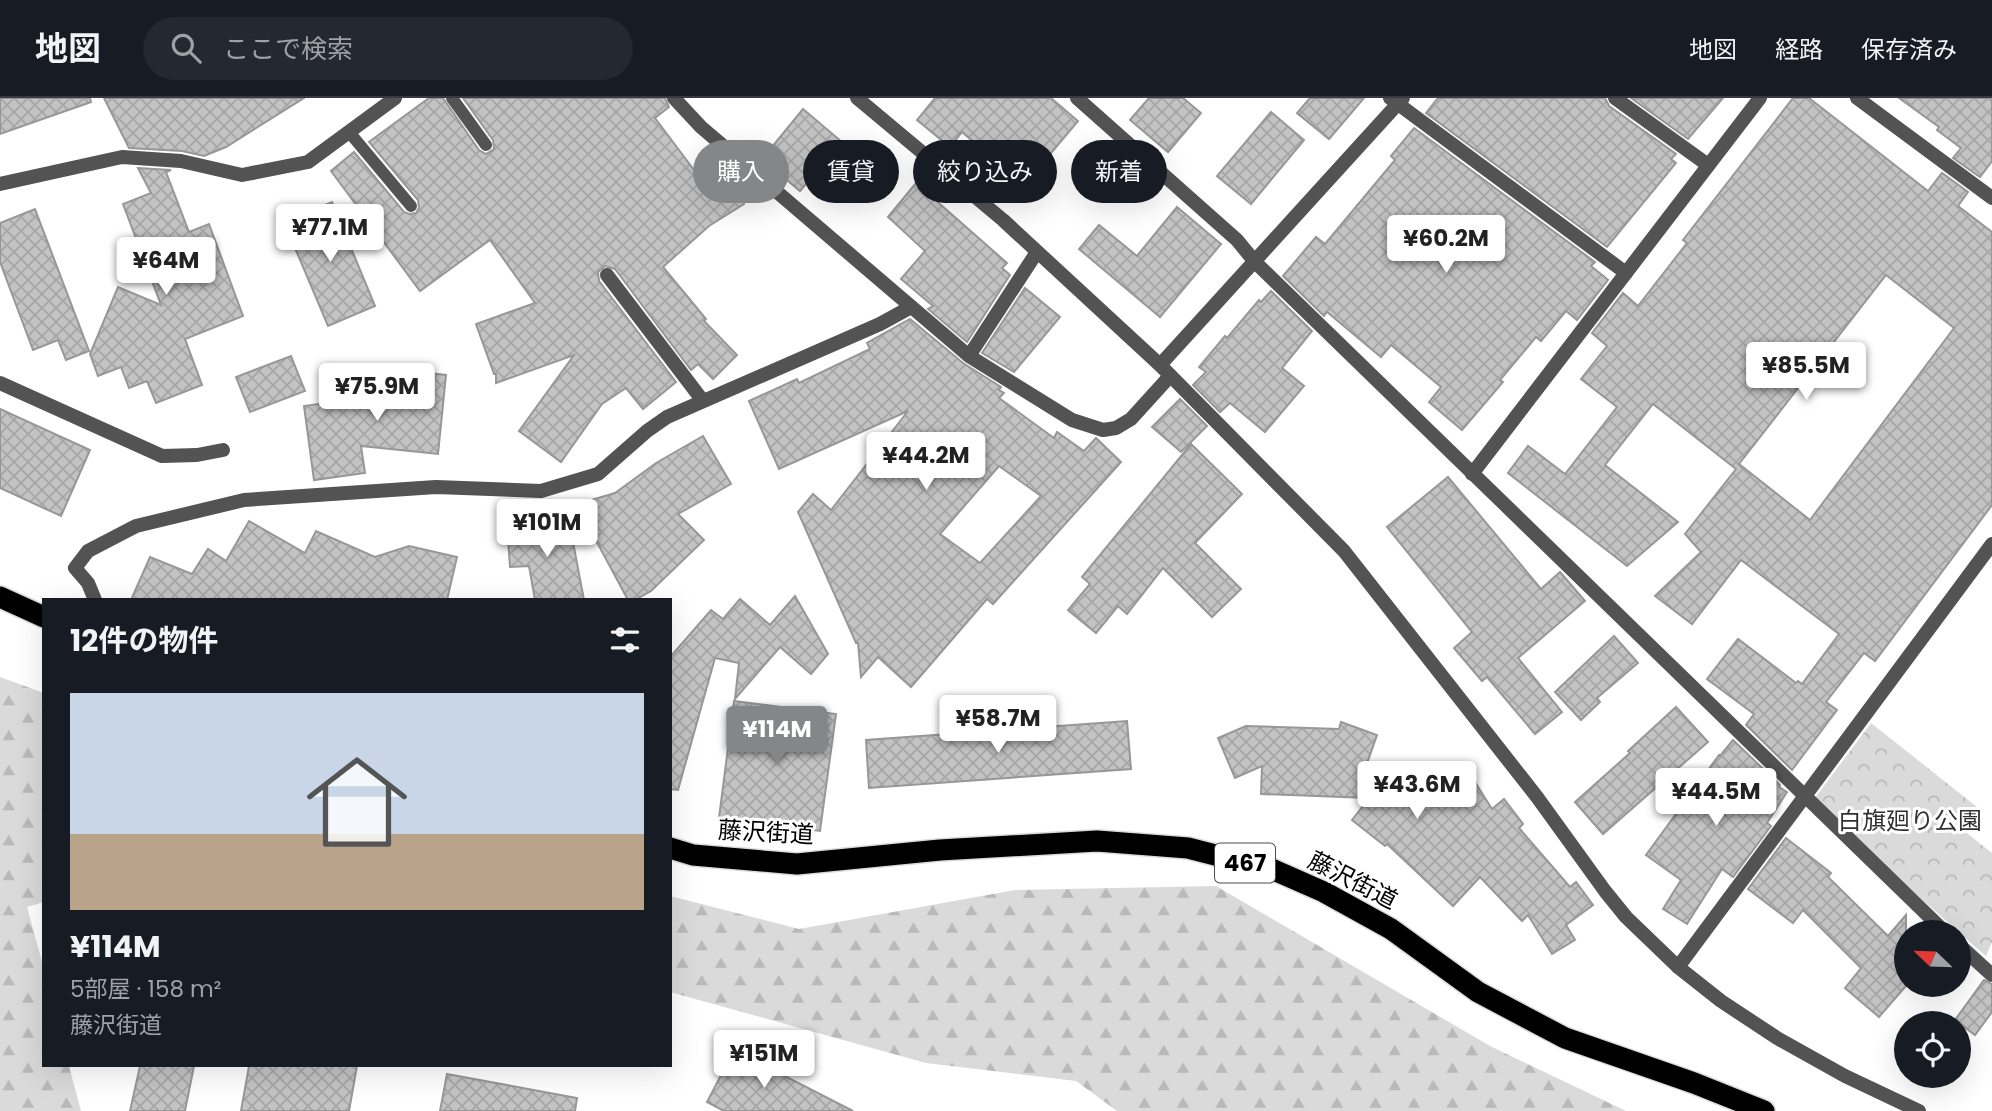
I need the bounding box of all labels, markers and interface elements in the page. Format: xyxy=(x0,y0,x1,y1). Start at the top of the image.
search box xyxy=(143,17,633,80)
text: 地図 xyxy=(35,25,101,72)
icon: search xyxy=(167,29,205,67)
text: ここで検索 xyxy=(223,31,353,67)
text: 地図 xyxy=(1689,33,1737,66)
text: 経路 xyxy=(1775,33,1823,66)
text: 保存済み xyxy=(1861,33,1957,66)
chip: 購入 xyxy=(693,140,789,203)
chip: 賃貸 xyxy=(803,140,899,203)
chip: 絞り込み xyxy=(913,140,1057,203)
chip: 新着 xyxy=(1071,140,1167,203)
pin: ¥77.1M xyxy=(273,204,387,264)
text: ¥77.1M xyxy=(292,211,368,243)
pin: ¥60.2M xyxy=(1389,216,1503,275)
text: ¥60.2M xyxy=(1403,222,1489,254)
pin: ¥64M xyxy=(125,238,207,297)
text: ¥64M xyxy=(133,244,199,276)
pin: ¥85.5M xyxy=(1749,342,1863,402)
text: ¥85.5M xyxy=(1762,349,1850,381)
pin: ¥75.9M xyxy=(320,364,434,423)
text: ¥75.9M xyxy=(335,370,419,402)
pin: ¥44.2M xyxy=(869,432,983,492)
text: ¥44.2M xyxy=(882,439,970,471)
pin: ¥101M xyxy=(498,500,596,559)
text: ¥101M xyxy=(513,506,581,538)
text: 12件の物件 xyxy=(70,619,218,662)
icon: filters xyxy=(606,621,644,659)
pin: ¥58.7M xyxy=(941,696,1055,755)
text: ¥58.7M xyxy=(955,702,1041,734)
pin: ¥114M xyxy=(728,706,826,766)
text: ¥114M xyxy=(742,713,812,745)
icon: home xyxy=(294,739,420,865)
pin: ¥43.6M xyxy=(1360,762,1474,821)
text: ¥43.6M xyxy=(1373,768,1461,800)
pin: ¥44.5M xyxy=(1659,768,1773,828)
text: ¥44.5M xyxy=(1671,775,1761,807)
park label: 白旗廻り公園 xyxy=(1838,804,1982,837)
street label: 藤沢街道 xyxy=(717,813,815,851)
road number: 467 xyxy=(1215,844,1275,883)
street label: 藤沢街道 xyxy=(1303,844,1403,916)
north arrow xyxy=(1894,920,1970,998)
map controls xyxy=(1894,920,1971,1088)
text: ¥114M xyxy=(70,925,161,968)
text: 5部屋 · 158 m² xyxy=(70,973,221,1005)
text: 藤沢街道 xyxy=(70,1009,162,1041)
button: locate xyxy=(1894,1011,1971,1088)
pin: ¥151M xyxy=(715,1030,813,1090)
text: ¥151M xyxy=(730,1037,798,1069)

